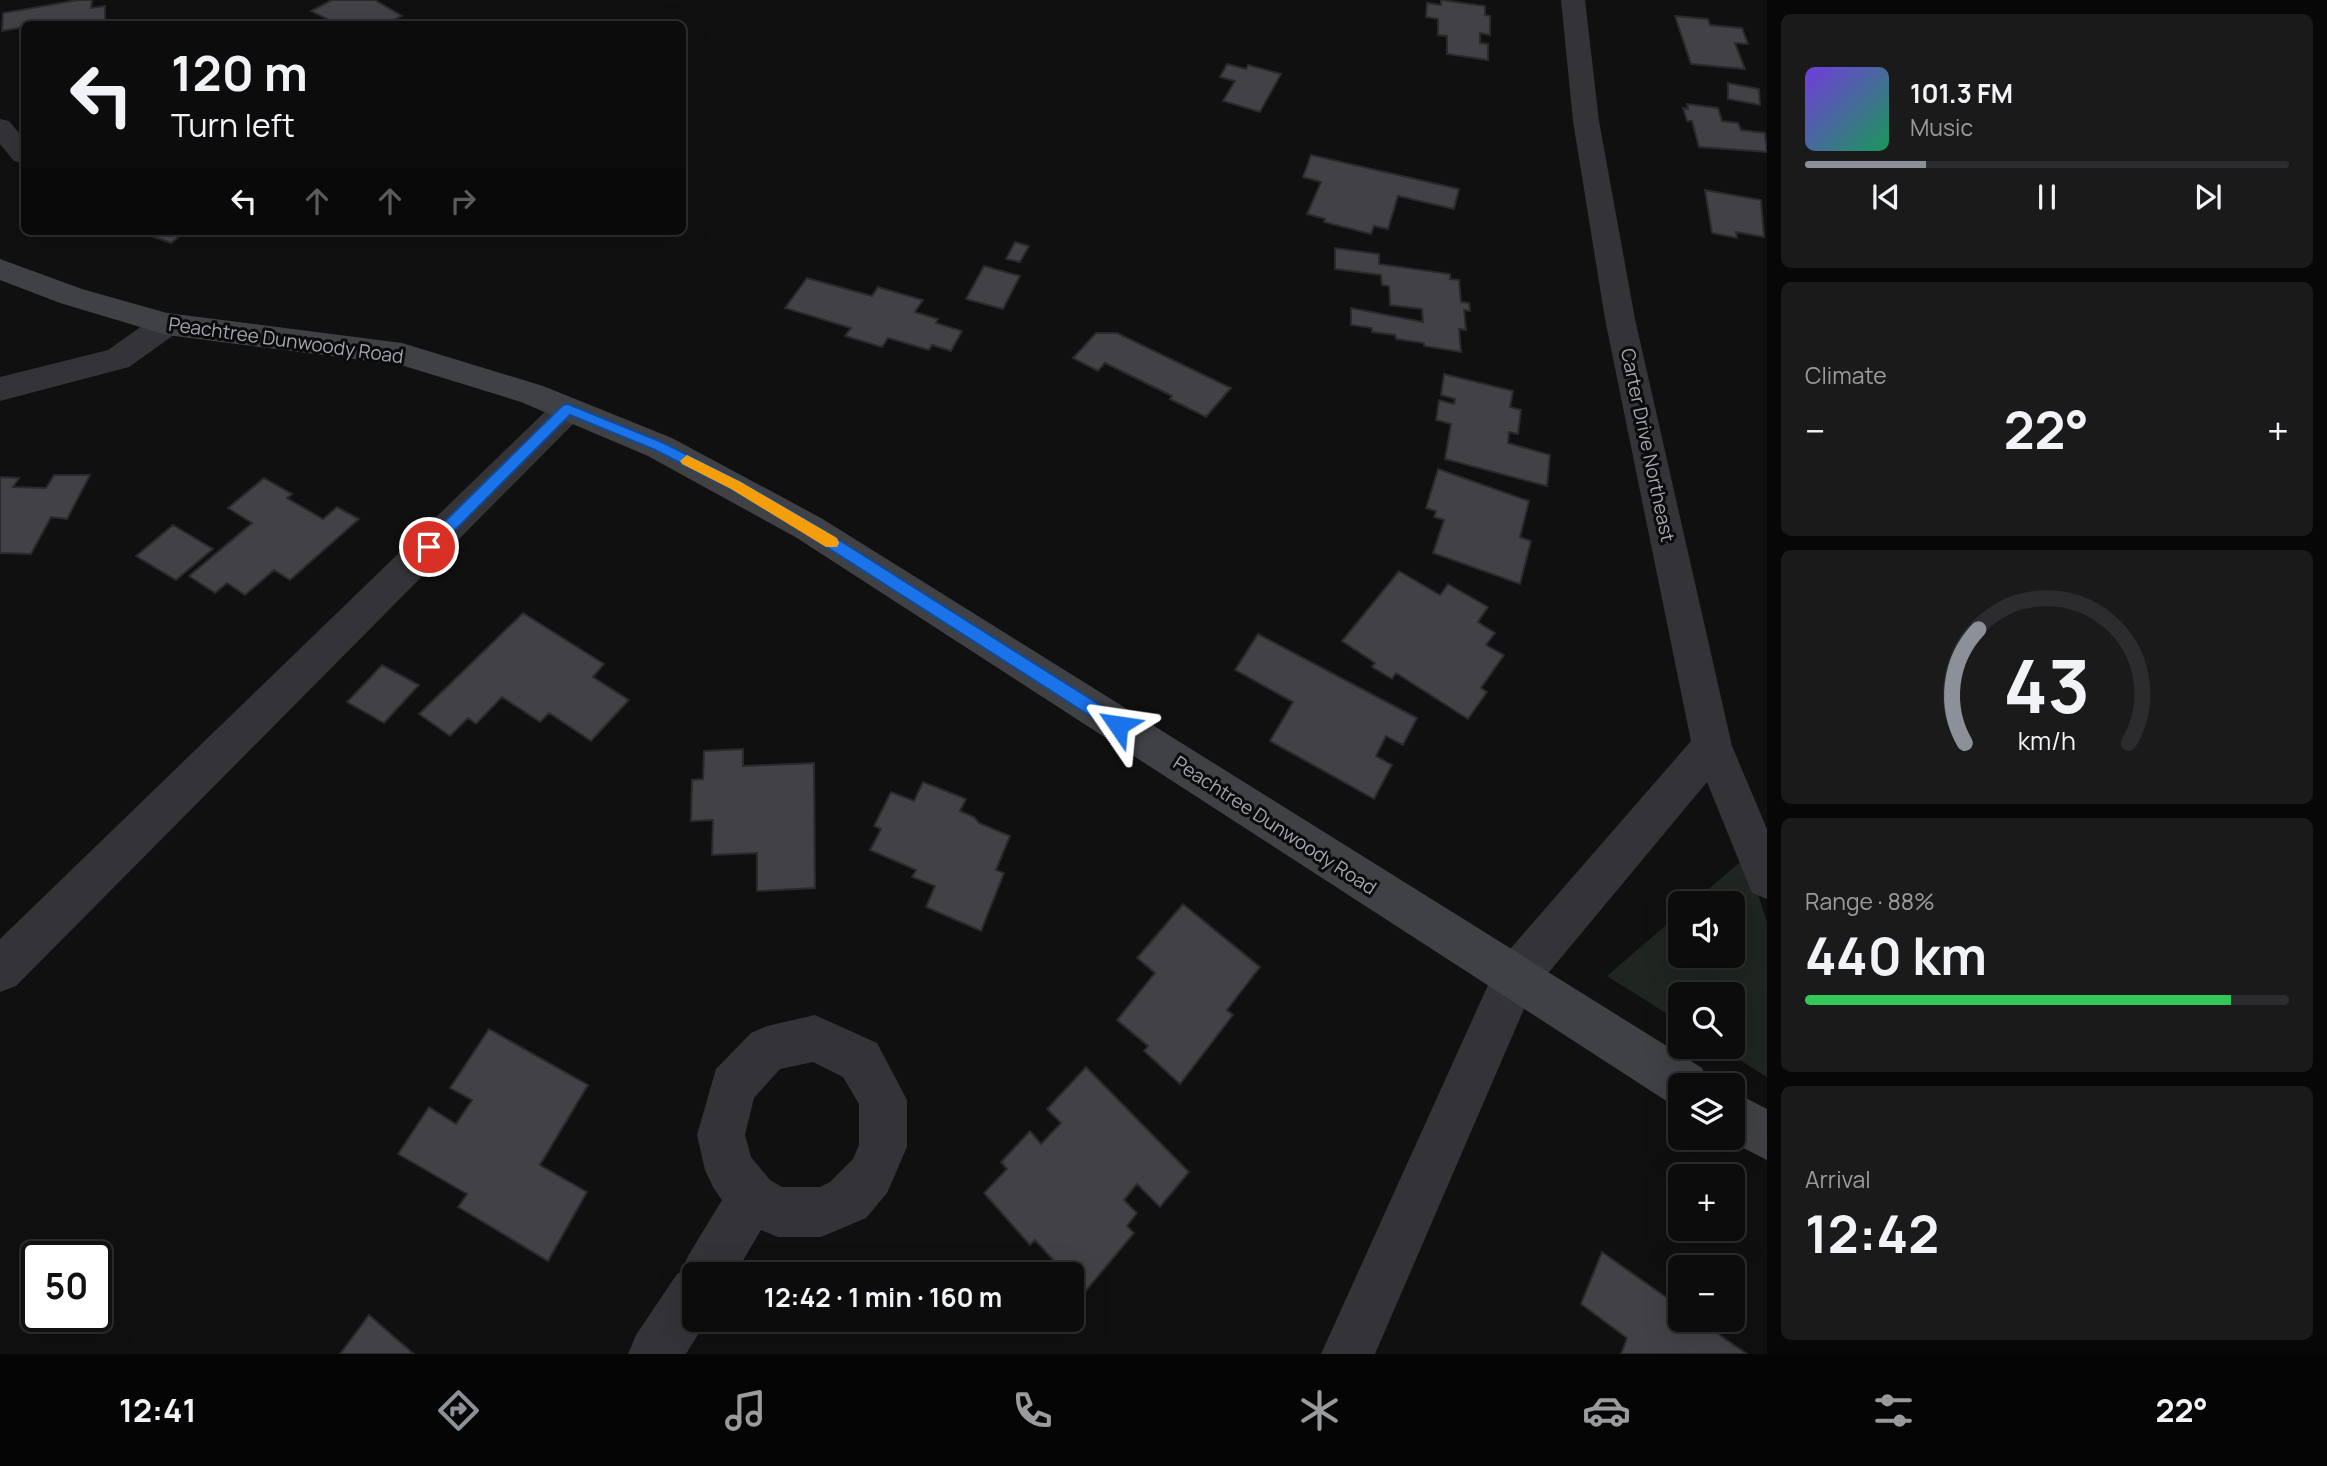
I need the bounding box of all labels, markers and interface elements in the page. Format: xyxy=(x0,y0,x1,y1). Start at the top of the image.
text: 120 m xyxy=(171,39,308,106)
icon: left xyxy=(56,49,147,140)
text: 101.3 FM xyxy=(1910,75,2013,111)
text: Turn left xyxy=(171,103,295,147)
text: Music xyxy=(1910,111,1973,143)
icon: previous xyxy=(1867,178,1905,216)
icon: pause xyxy=(2028,178,2066,216)
icon: next xyxy=(2189,178,2227,216)
icon: left xyxy=(225,182,263,220)
icon: ahead xyxy=(298,182,336,220)
icon: ahead xyxy=(371,182,409,220)
icon: right xyxy=(444,182,482,220)
street label: Peachtree Dunwoody Road xyxy=(167,311,405,369)
street label: Carter Drive Northeast xyxy=(1615,346,1681,544)
text: Climate xyxy=(1805,359,1887,391)
text: 22° xyxy=(2004,394,2089,465)
text: − xyxy=(1805,404,1826,456)
text: + xyxy=(2267,404,2289,456)
pin xyxy=(399,517,459,577)
icon: arrive xyxy=(410,528,448,566)
text: 43 xyxy=(2004,635,2090,735)
position arrow xyxy=(1081,688,1155,762)
text: km/h xyxy=(2018,723,2076,758)
street label: Peachtree Dunwoody Road xyxy=(1168,750,1382,900)
text: Range · 88% xyxy=(1805,885,1935,917)
map controls xyxy=(1668,891,1745,1332)
button: sound xyxy=(1668,891,1745,968)
text: 440 km xyxy=(1805,920,1987,991)
button: search xyxy=(1668,982,1745,1059)
button: layers xyxy=(1668,1073,1745,1150)
text: Arrival xyxy=(1805,1163,1871,1195)
button: + xyxy=(1668,1164,1745,1241)
text: 12:42 xyxy=(1805,1198,1939,1269)
speed limit sign: 50 xyxy=(21,1241,112,1332)
button: − xyxy=(1668,1255,1745,1332)
text: 12:42 · 1 min · 160 m xyxy=(764,1279,1002,1315)
icon: directions xyxy=(434,1386,483,1435)
icon: music xyxy=(721,1386,770,1435)
icon: phone xyxy=(1008,1386,1057,1435)
icon: climate xyxy=(1295,1386,1344,1435)
icon: car xyxy=(1582,1386,1631,1435)
icon: filters xyxy=(1869,1386,1918,1435)
text: 12:41 xyxy=(119,1388,196,1432)
text: 22° xyxy=(2155,1388,2208,1432)

